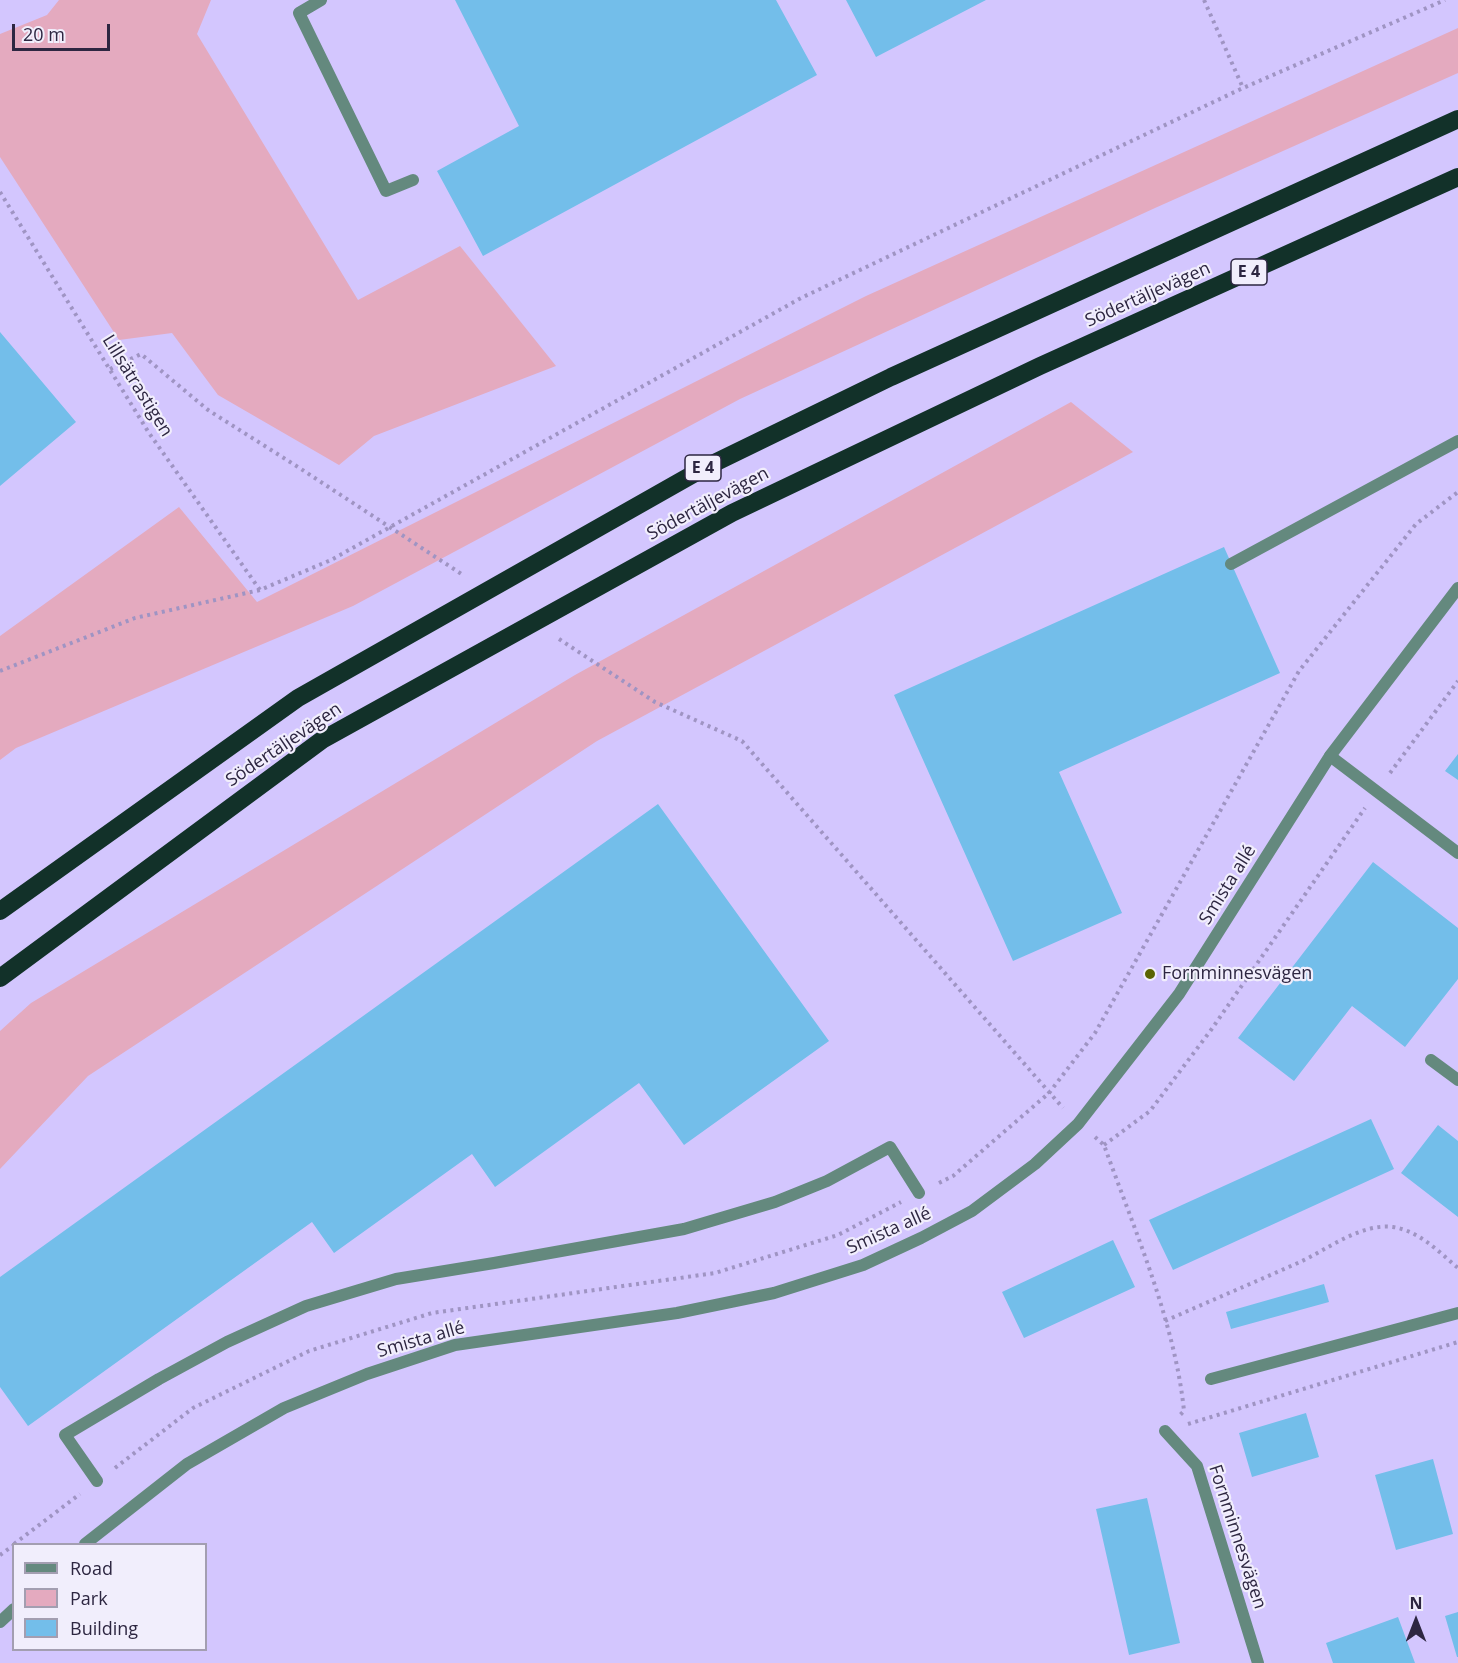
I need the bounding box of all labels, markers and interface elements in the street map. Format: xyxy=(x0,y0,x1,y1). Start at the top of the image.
scale bar xyxy=(15,12,112,50)
text: 20 m xyxy=(23,22,65,46)
street label: Södertäljevägen xyxy=(1082,258,1214,332)
road number: E 4 xyxy=(1231,259,1267,285)
street label: Lillsätrastigen xyxy=(97,331,177,441)
road number: E 4 xyxy=(685,455,721,481)
street label: Södertäljevägen xyxy=(643,463,773,545)
street label: Södertäljevägen xyxy=(222,698,346,792)
street label: Smista allé xyxy=(1195,841,1261,929)
place label: Fornminnesvägen xyxy=(1162,963,1312,985)
marker: Fornminnesvägen xyxy=(1143,967,1157,981)
street label: Smista allé xyxy=(844,1203,934,1259)
street label: Smista allé xyxy=(375,1317,467,1363)
street label: Fornminnesvägen xyxy=(1203,1462,1271,1612)
legend xyxy=(12,1543,207,1651)
text: Road xyxy=(70,1556,113,1580)
text: Park xyxy=(70,1586,108,1610)
north arrow xyxy=(1386,1591,1446,1651)
text: N xyxy=(1409,1592,1423,1614)
text: Building xyxy=(70,1616,138,1640)

